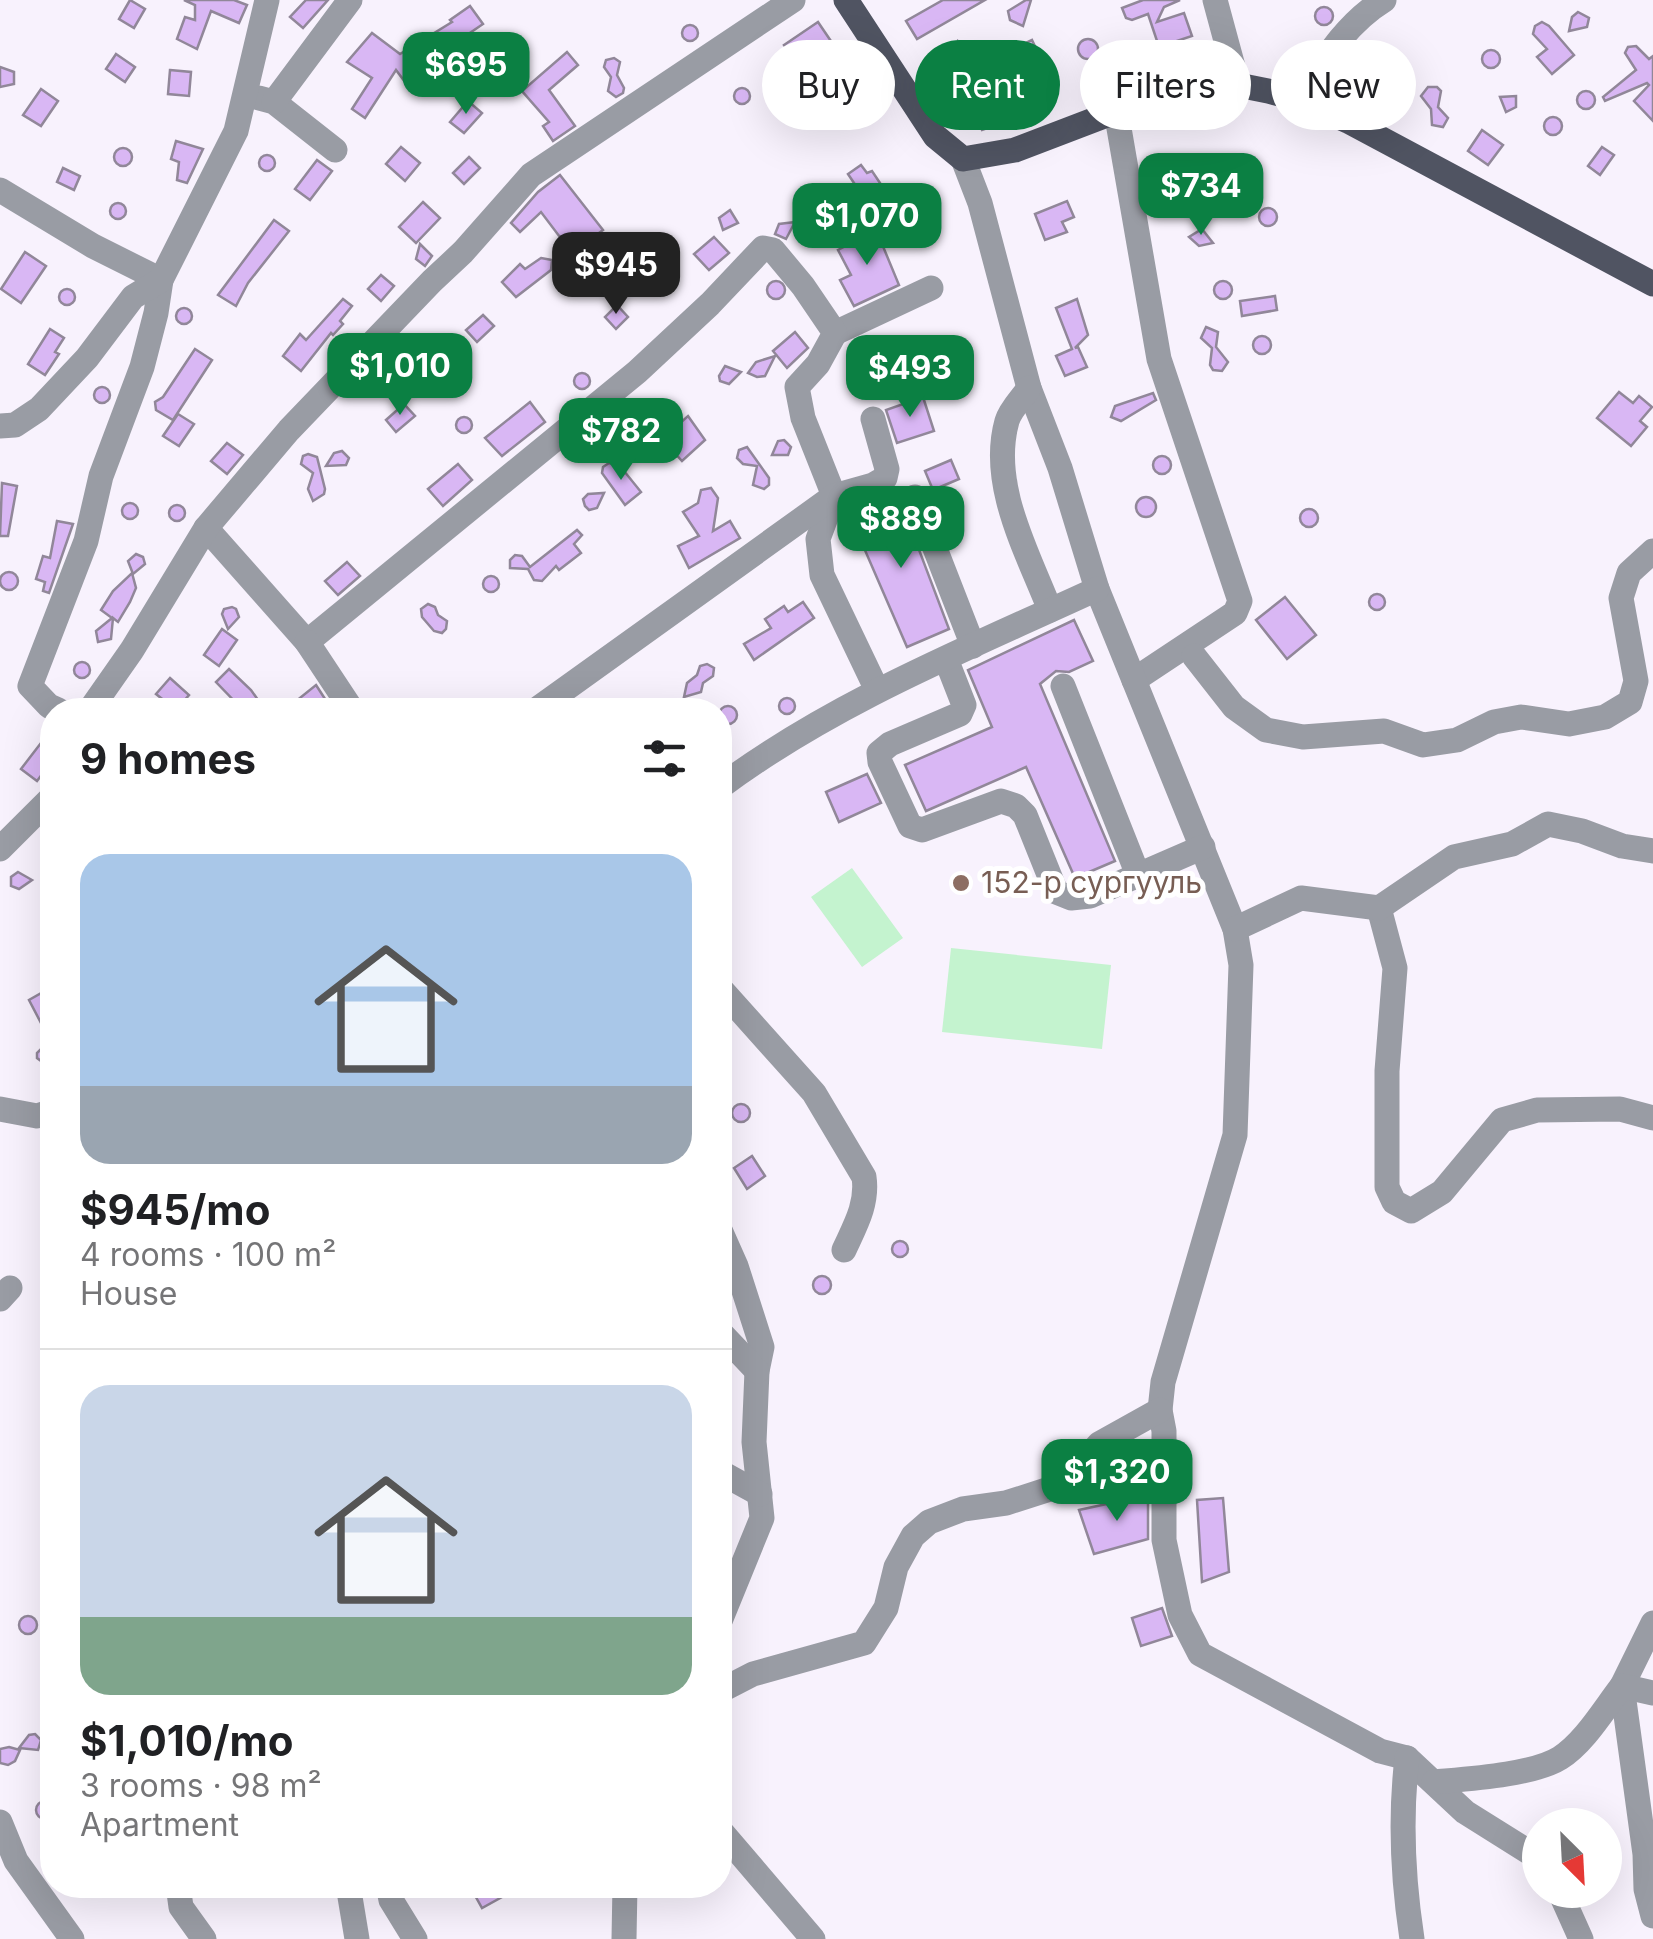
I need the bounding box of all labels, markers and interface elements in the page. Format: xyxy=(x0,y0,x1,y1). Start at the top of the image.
pin: $695 xyxy=(407,32,525,117)
chip: Buy xyxy=(762,40,895,130)
chip: Rent xyxy=(915,40,1060,130)
chip: Filters xyxy=(1080,40,1251,130)
chip: New xyxy=(1271,40,1416,130)
text: $695 xyxy=(425,45,507,84)
pin: $734 xyxy=(1142,153,1260,238)
text: $734 xyxy=(1160,166,1242,205)
pin: $1,070 xyxy=(786,183,948,268)
text: $1,070 xyxy=(814,196,920,235)
pin: $945 xyxy=(557,232,675,317)
text: $945 xyxy=(574,245,658,284)
pin: $1,010 xyxy=(319,333,481,418)
pin: $493 xyxy=(851,335,969,420)
text: $1,010 xyxy=(349,346,451,385)
text: $493 xyxy=(868,348,952,387)
pin: $782 xyxy=(562,398,680,483)
text: $782 xyxy=(581,411,661,450)
pin: $889 xyxy=(842,486,960,571)
text: $889 xyxy=(859,499,943,538)
icon: filters xyxy=(637,731,692,786)
text: 9 homes xyxy=(80,733,256,784)
place label: 152-р сургууль xyxy=(981,864,1202,900)
marker: 152-р сургууль xyxy=(950,872,972,894)
icon: home xyxy=(296,919,476,1099)
text: $945/mo xyxy=(80,1184,270,1235)
text: 4 rooms · 100 m² xyxy=(80,1235,336,1274)
text: House xyxy=(80,1274,177,1313)
pin: $1,320 xyxy=(1036,1439,1198,1524)
icon: home xyxy=(296,1450,476,1630)
text: $1,320 xyxy=(1063,1452,1171,1491)
text: $1,010/mo xyxy=(80,1715,294,1766)
text: 3 rooms · 98 m² xyxy=(80,1766,322,1805)
text: Apartment xyxy=(80,1805,239,1844)
north arrow xyxy=(1522,1808,1622,1908)
map controls xyxy=(1522,1808,1622,1908)

